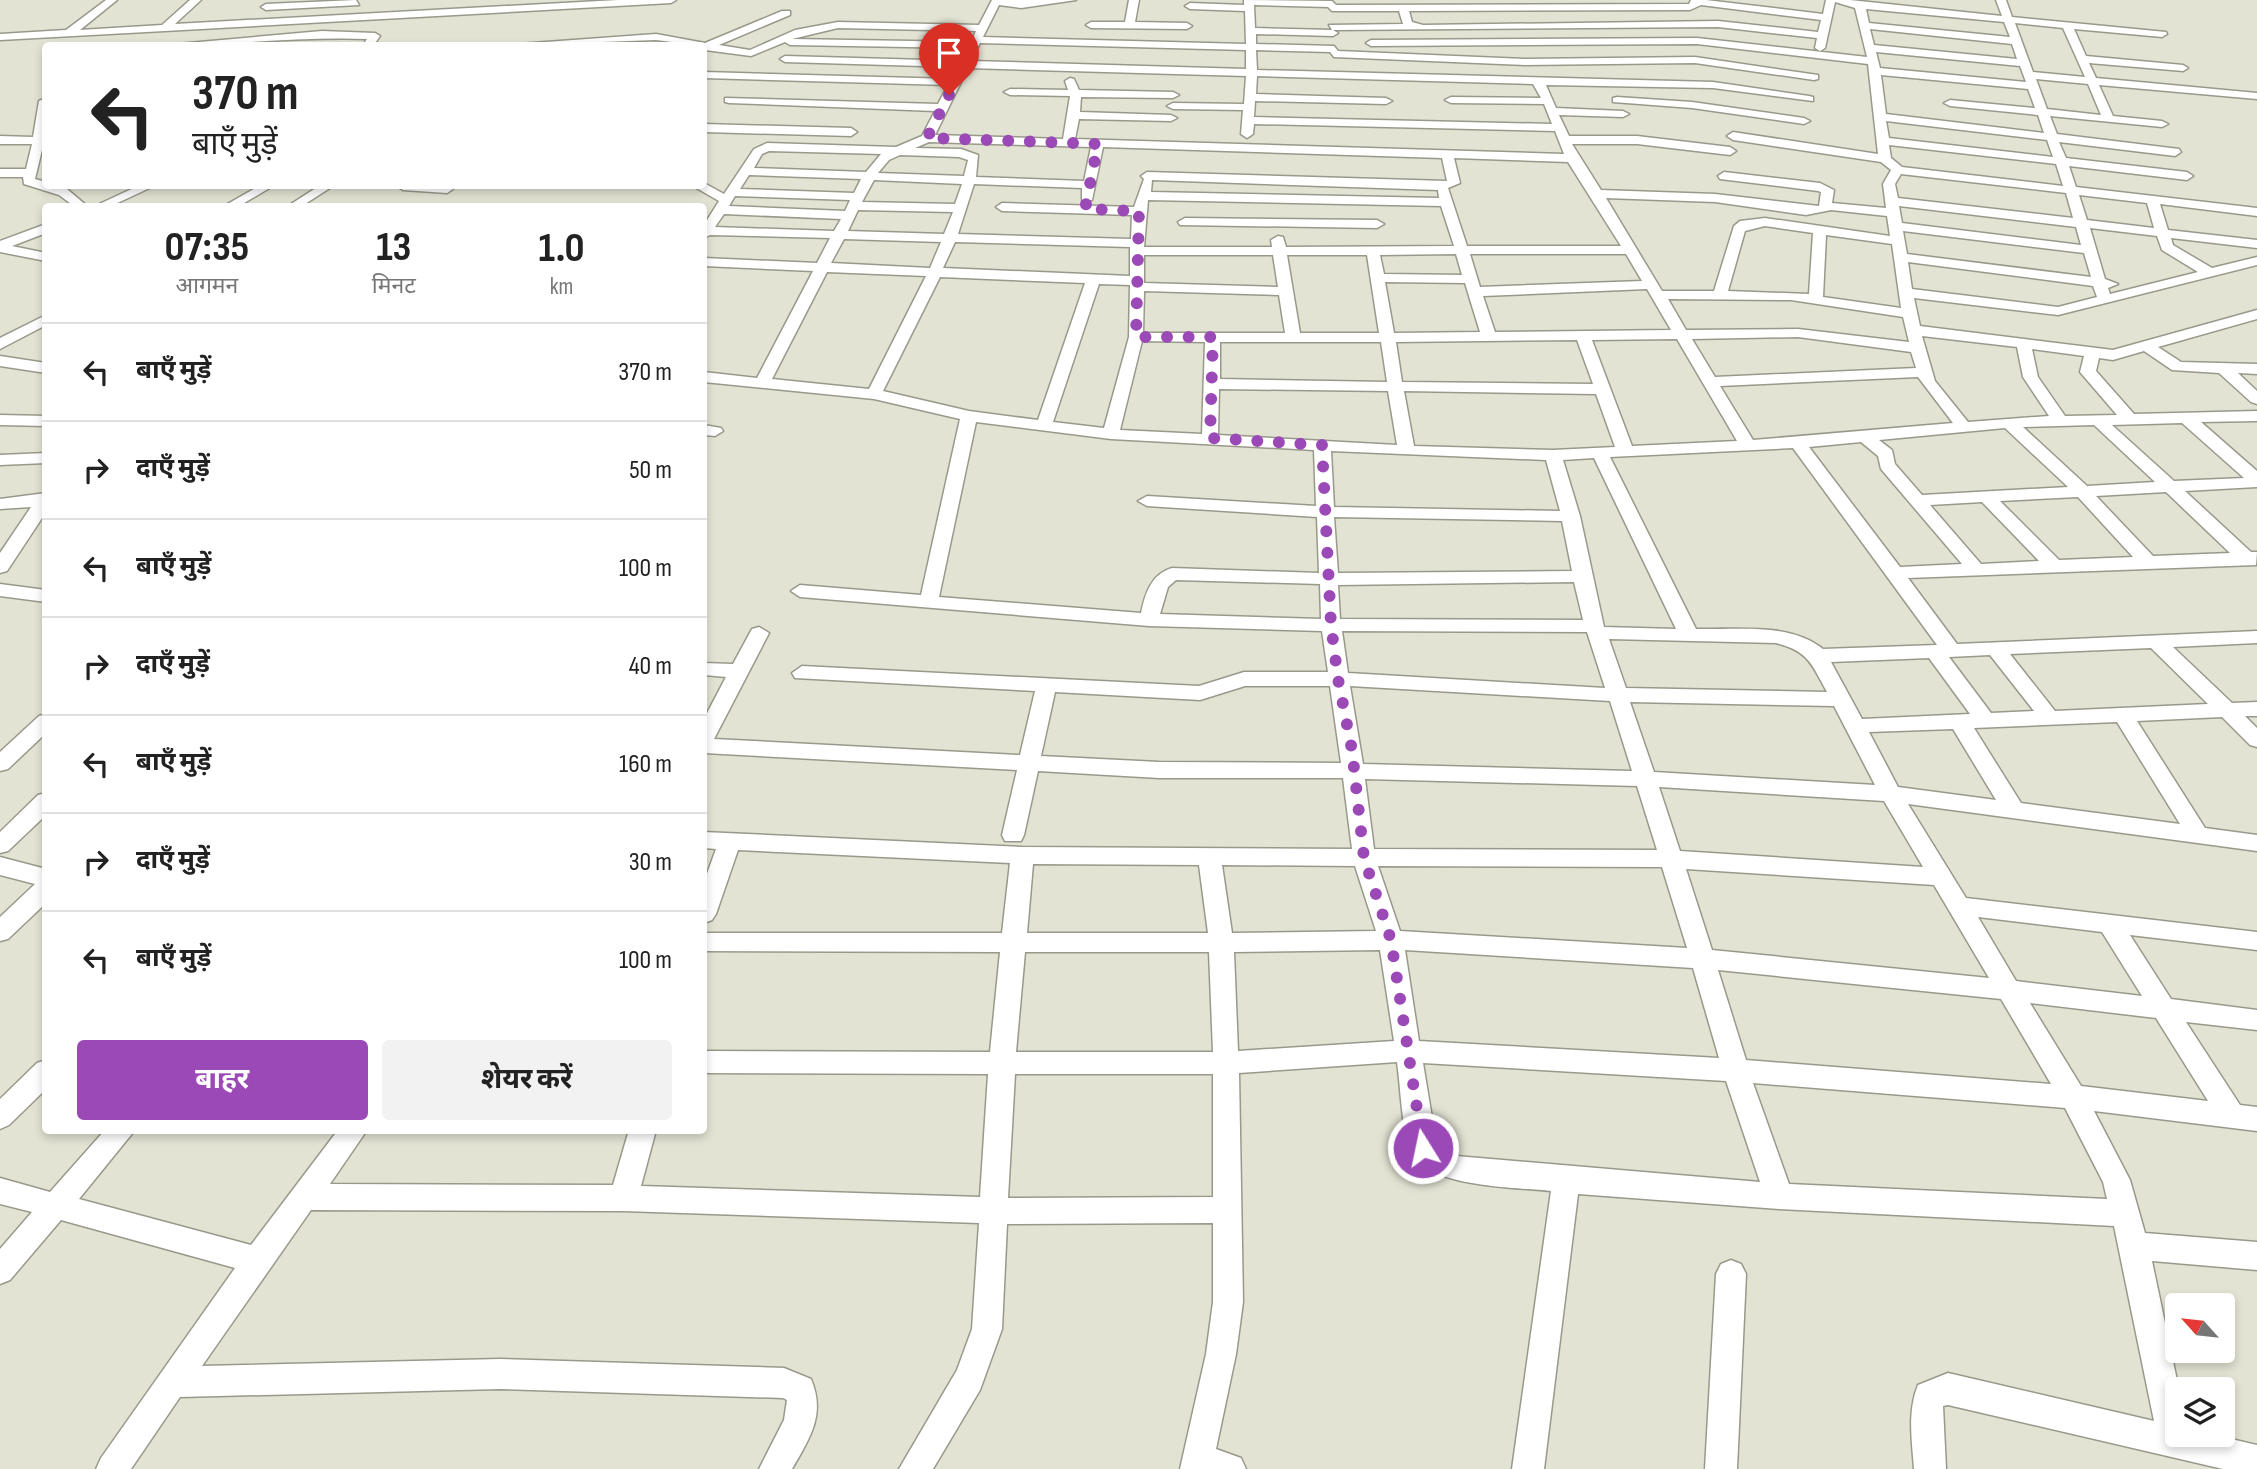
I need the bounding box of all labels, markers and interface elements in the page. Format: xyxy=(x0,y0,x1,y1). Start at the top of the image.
pin xyxy=(919,23,979,95)
icon: arrive xyxy=(930,34,968,72)
text: 370 m xyxy=(192,65,299,124)
icon: left xyxy=(77,70,168,161)
text: बाएँ मुड़ें xyxy=(192,125,278,164)
text: 07:35 xyxy=(165,222,249,273)
text: 13 xyxy=(376,222,411,273)
text: 1.0 xyxy=(538,223,584,274)
text: आगमन xyxy=(175,272,238,300)
text: मिनट xyxy=(372,272,416,300)
text: km xyxy=(550,273,573,301)
icon: left xyxy=(77,353,115,391)
text: बाएँ मुड़ें xyxy=(136,355,211,386)
text: 370 m xyxy=(618,357,672,388)
icon: right xyxy=(77,451,115,489)
text: दाएँ मुड़ें xyxy=(136,453,210,484)
text: 50 m xyxy=(629,455,672,486)
icon: left xyxy=(77,549,115,587)
text: बाएँ मुड़ें xyxy=(136,551,211,582)
text: 100 m xyxy=(619,553,672,584)
icon: right xyxy=(77,647,115,685)
text: दाएँ मुड़ें xyxy=(136,649,210,680)
text: 40 m xyxy=(629,651,672,682)
icon: left xyxy=(77,745,115,783)
text: बाएँ मुड़ें xyxy=(136,747,211,778)
text: 160 m xyxy=(619,749,672,780)
icon: right xyxy=(77,843,115,881)
text: दाएँ मुड़ें xyxy=(136,845,210,876)
text: 30 m xyxy=(629,847,672,878)
icon: left xyxy=(77,941,115,979)
text: बाएँ मुड़ें xyxy=(136,943,211,974)
text: 100 m xyxy=(619,945,672,976)
button: बाहर xyxy=(77,1040,368,1120)
button: शेयर करें xyxy=(382,1040,672,1120)
position arrow xyxy=(1386,1111,1460,1185)
north arrow xyxy=(2165,1293,2235,1363)
map controls xyxy=(2165,1293,2235,1447)
button: layers xyxy=(2165,1377,2235,1447)

